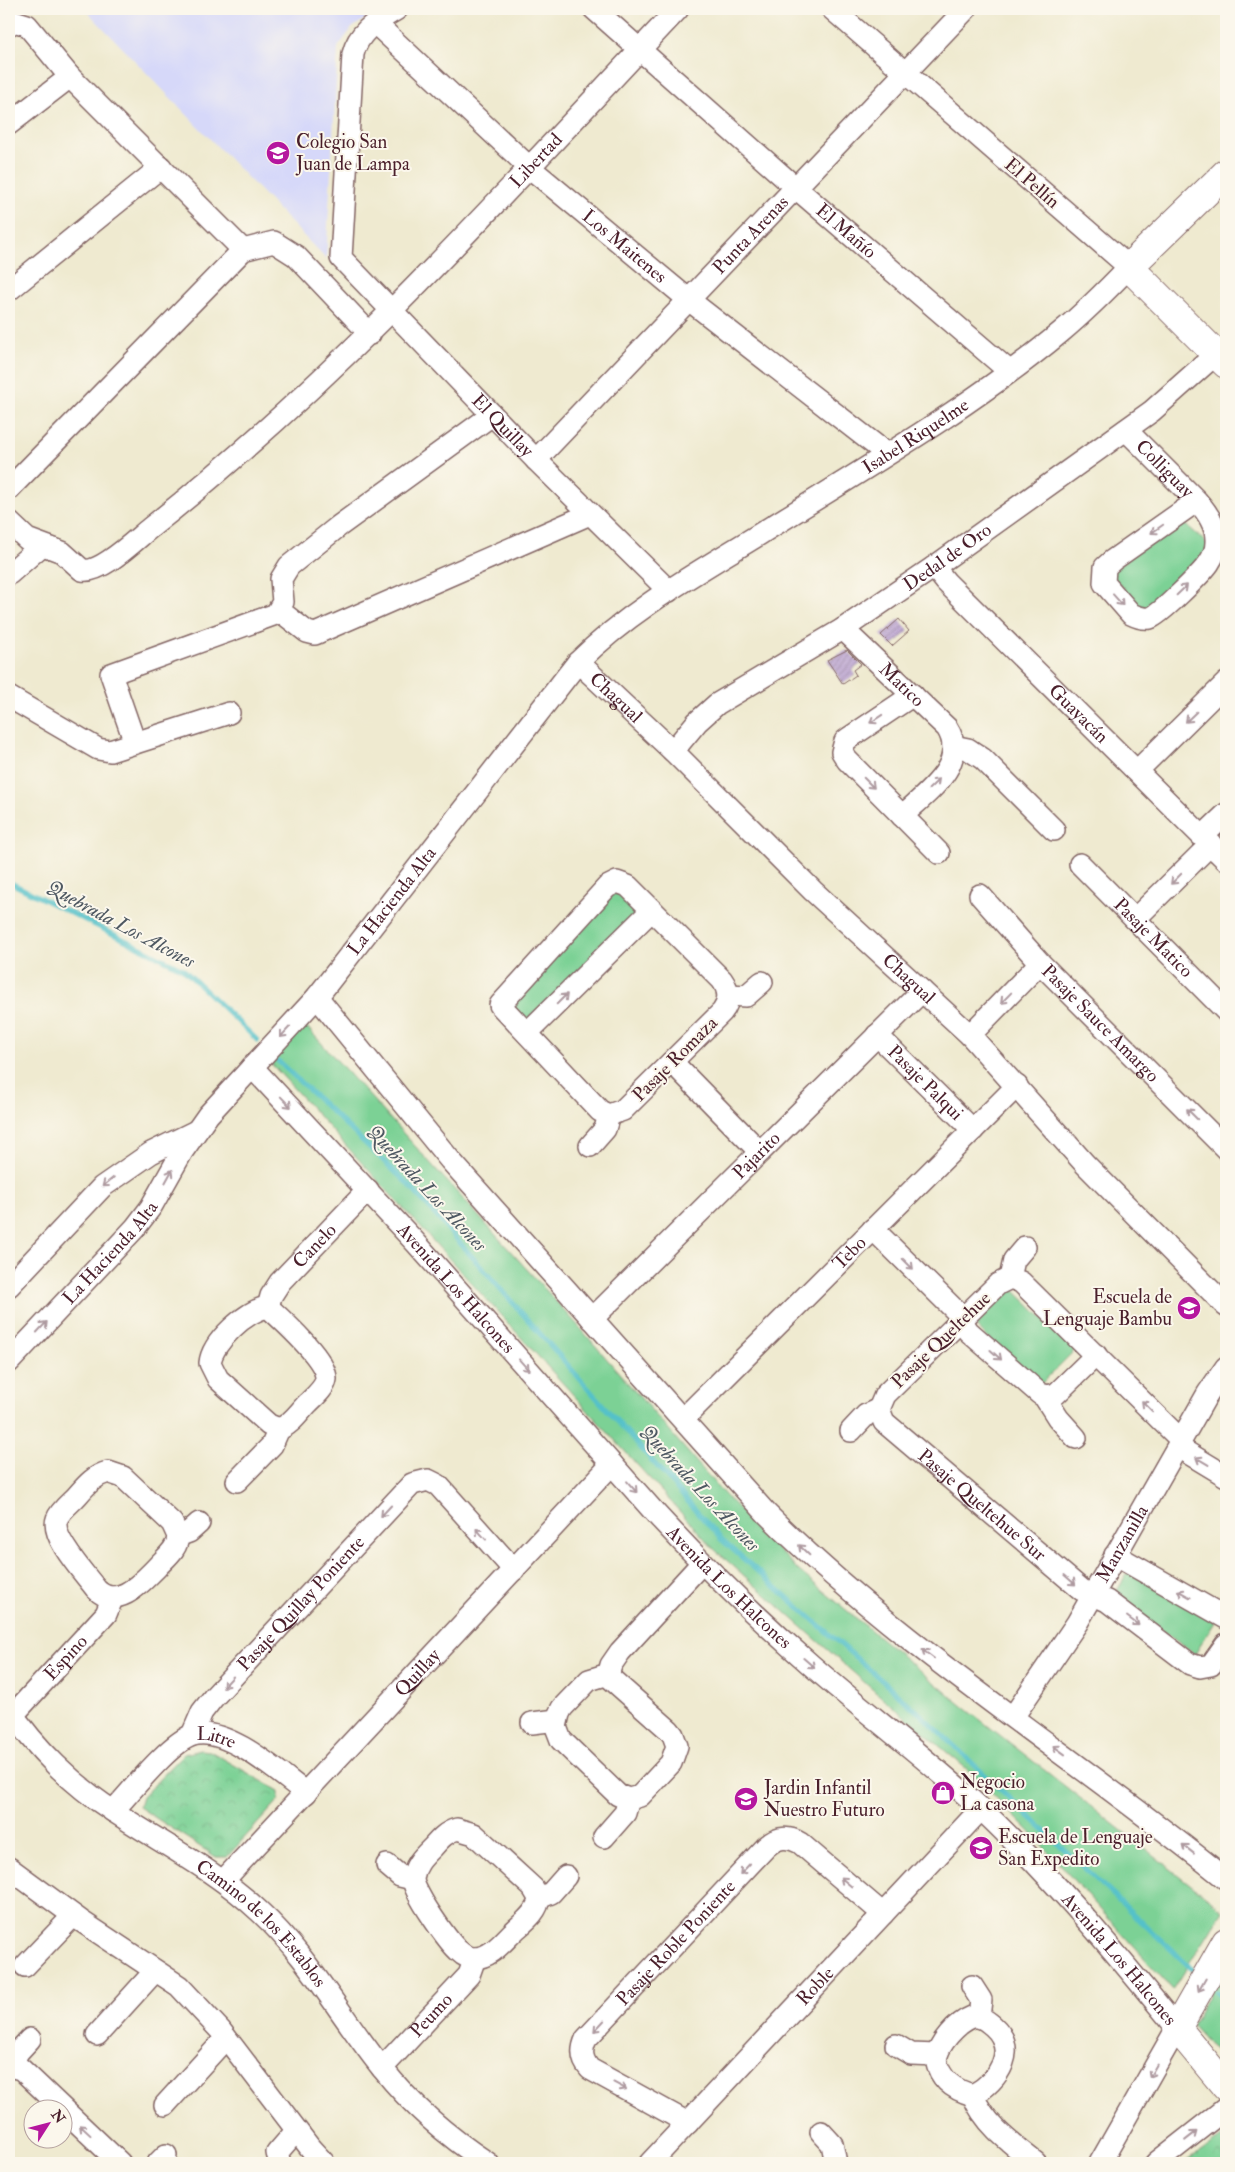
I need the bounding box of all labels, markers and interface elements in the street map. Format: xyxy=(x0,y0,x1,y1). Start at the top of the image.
street label: Libertad xyxy=(504,128,568,193)
place label: Colegio San Juan de Lampa xyxy=(295,130,410,177)
school or university icon: Colegio San Juan de Lampa xyxy=(265,140,291,166)
street label: El Pellín xyxy=(999,152,1065,214)
street label: Punta Arenas xyxy=(707,191,794,279)
street label: El Mañío xyxy=(811,198,881,264)
street label: Los Maitenes xyxy=(577,204,672,289)
street label: El Quillay xyxy=(467,389,539,463)
street label: Isabel Riquelme xyxy=(858,393,974,479)
street label: Colliguay xyxy=(1131,435,1200,504)
street label: Dedal de Oro xyxy=(899,518,996,596)
one-way arrow xyxy=(1150,524,1164,534)
one-way arrow xyxy=(1176,584,1188,596)
one-way arrow xyxy=(1112,593,1124,606)
street label: Matico xyxy=(874,658,929,712)
street label: Chagual xyxy=(584,667,648,728)
street label: Guayacán xyxy=(1044,679,1114,749)
one-way arrow xyxy=(1185,711,1198,723)
one-way arrow xyxy=(870,714,884,724)
one-way arrow xyxy=(863,777,875,789)
one-way arrow xyxy=(928,778,940,791)
street label: La Hacienda Alta xyxy=(342,842,442,960)
one-way arrow xyxy=(1170,873,1183,885)
water label: Quebrada Los Alcones xyxy=(42,874,200,975)
street label: Pasaje Matico xyxy=(1108,893,1198,983)
street label: Chagual xyxy=(877,948,940,1009)
street label: Pasaje Sauce Amargo xyxy=(1036,959,1164,1087)
one-way arrow xyxy=(1000,992,1012,1004)
one-way arrow xyxy=(556,993,568,1005)
street label: Pasaje Romaza xyxy=(627,1011,723,1107)
one-way arrow xyxy=(279,1026,291,1039)
street label: Pasaje Palqui xyxy=(882,1040,968,1126)
one-way arrow xyxy=(280,1096,292,1109)
one-way arrow xyxy=(1186,1108,1198,1120)
water label: Quebrada Los Alcones xyxy=(361,1119,492,1258)
street label: Pajarito xyxy=(728,1126,786,1184)
one-way arrow xyxy=(164,1169,174,1184)
one-way arrow xyxy=(102,1176,115,1187)
street label: La Hacienda Alta xyxy=(57,1197,164,1310)
street label: Avenida Los Halcones xyxy=(391,1217,520,1358)
street label: Canelo xyxy=(287,1218,342,1273)
street label: Tebo xyxy=(827,1231,871,1275)
one-way arrow xyxy=(902,1257,914,1270)
place label: Escuela de Lenguaje Bambu xyxy=(1043,1285,1172,1331)
street label: Pasaje Queltehue xyxy=(886,1286,996,1394)
school or university icon: Escuela de Lenguaje Bambu xyxy=(1176,1295,1202,1321)
one-way arrow xyxy=(36,1320,48,1333)
one-way arrow xyxy=(989,1349,1002,1361)
one-way arrow xyxy=(518,1359,530,1372)
one-way arrow xyxy=(1141,1400,1153,1412)
water label: Quebrada Los Alcones xyxy=(634,1419,765,1558)
street label: Pasaje Queltehue Sur xyxy=(913,1444,1051,1566)
one-way arrow xyxy=(1195,1456,1209,1466)
one-way arrow xyxy=(626,1480,638,1493)
street label: Manzanilla xyxy=(1091,1501,1154,1587)
one-way arrow xyxy=(380,1505,392,1517)
street label: Avenida Los Halcones xyxy=(660,1520,797,1654)
one-way arrow xyxy=(475,1527,487,1540)
street label: Pasaje Quillay Poniente xyxy=(232,1531,370,1676)
one-way arrow xyxy=(797,1544,810,1556)
one-way arrow xyxy=(1063,1575,1076,1586)
one-way arrow xyxy=(1176,1589,1191,1599)
one-way arrow xyxy=(1126,1616,1140,1626)
street label: Espino xyxy=(39,1630,93,1685)
street label: Quillay xyxy=(389,1643,446,1702)
one-way arrow xyxy=(922,1649,935,1660)
one-way arrow xyxy=(802,1658,815,1669)
one-way arrow xyxy=(222,1675,234,1688)
street label: Litre xyxy=(196,1722,240,1754)
one-way arrow xyxy=(1053,1745,1066,1756)
place label: Negocio La casona xyxy=(960,1770,1035,1816)
place label: Jardin Infantil Nuestro Futuro xyxy=(763,1776,885,1822)
shop icon: Negocio La casona xyxy=(930,1780,956,1806)
school or university icon: Jardin Infantil Nuestro Futuro xyxy=(733,1786,759,1812)
place label: Escuela de Lenguaje San Expedito xyxy=(998,1825,1153,1872)
school or university icon: Escuela de Lenguaje San Expedito xyxy=(968,1835,994,1861)
one-way arrow xyxy=(1182,1843,1195,1854)
street label: Camino de los Establos xyxy=(191,1854,332,1992)
one-way arrow xyxy=(739,1863,751,1875)
street label: Pasaje Roble Poniente xyxy=(611,1875,741,2011)
one-way arrow xyxy=(840,1877,853,1888)
street label: Avenida Los Halcones xyxy=(1056,1887,1182,2030)
street label: Roble xyxy=(791,1962,839,2011)
one-way arrow xyxy=(1197,1977,1207,1992)
street label: Peumo xyxy=(405,1988,458,2043)
one-way arrow xyxy=(593,2020,605,2033)
one-way arrow xyxy=(1148,2063,1158,2078)
one-way arrow xyxy=(613,2081,628,2091)
north arrow xyxy=(22,2100,72,2150)
text: N xyxy=(47,2106,69,2127)
one-way arrow xyxy=(78,2124,91,2136)
one-way arrow xyxy=(1184,2130,1197,2141)

